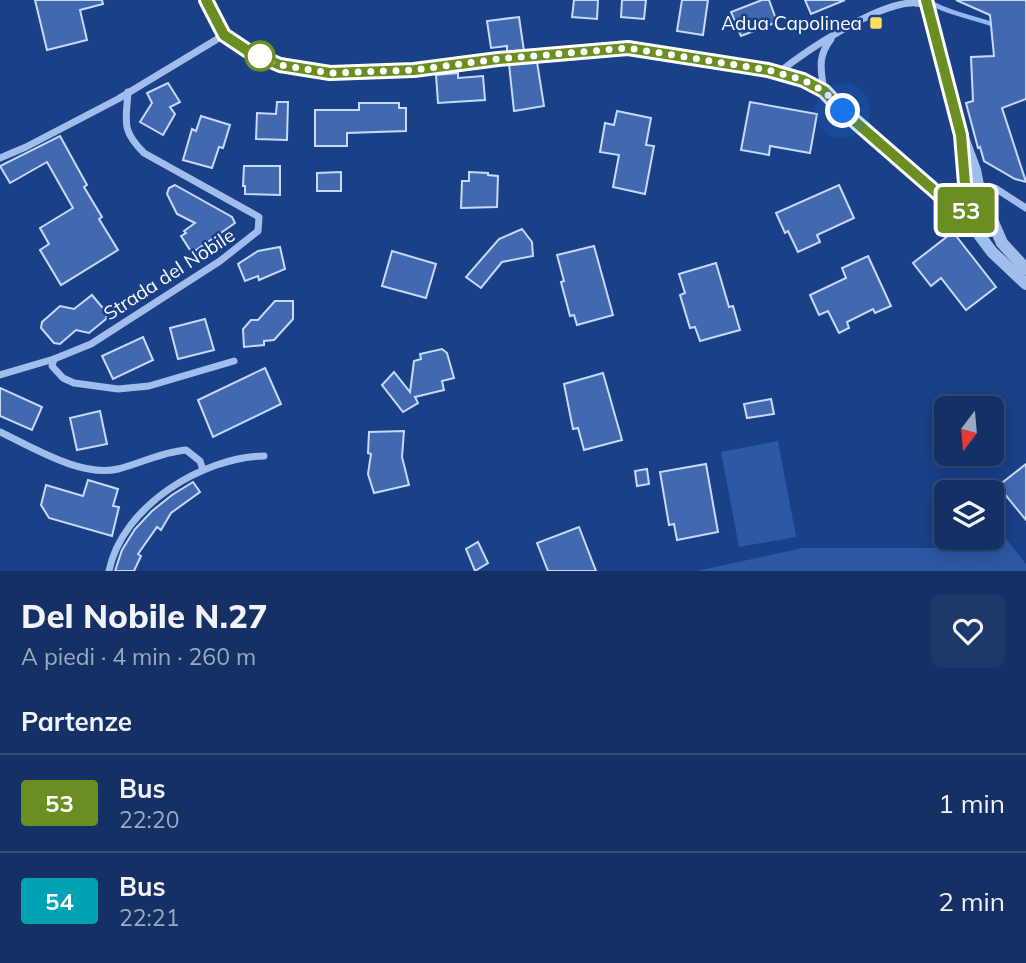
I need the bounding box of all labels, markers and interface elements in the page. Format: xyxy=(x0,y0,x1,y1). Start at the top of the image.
place label: Adua Capolinea xyxy=(721,11,862,35)
marker: Adua Capolinea xyxy=(868,15,884,31)
unlabelled marker xyxy=(245,41,275,71)
your location xyxy=(825,93,860,128)
line badge: 53 xyxy=(934,187,998,233)
text: 53 xyxy=(952,195,980,225)
street label: Strada del Nobile xyxy=(99,223,239,325)
north arrow xyxy=(934,396,1004,466)
map controls xyxy=(934,396,1004,550)
button: layers xyxy=(934,480,1004,550)
button: heart xyxy=(931,594,1005,668)
text: Del Nobile N.27 xyxy=(21,595,268,636)
text: A piedi · 4 min · 260 m xyxy=(21,642,256,671)
text: Partenze xyxy=(21,705,132,738)
text: Bus xyxy=(119,772,165,805)
text: 1 min xyxy=(938,787,1005,820)
text: 53 xyxy=(45,788,74,818)
text: 22:20 xyxy=(119,805,179,834)
text: Bus xyxy=(119,870,165,903)
text: 2 min xyxy=(938,885,1005,918)
text: 54 xyxy=(45,886,74,916)
text: 22:21 xyxy=(119,903,179,932)

